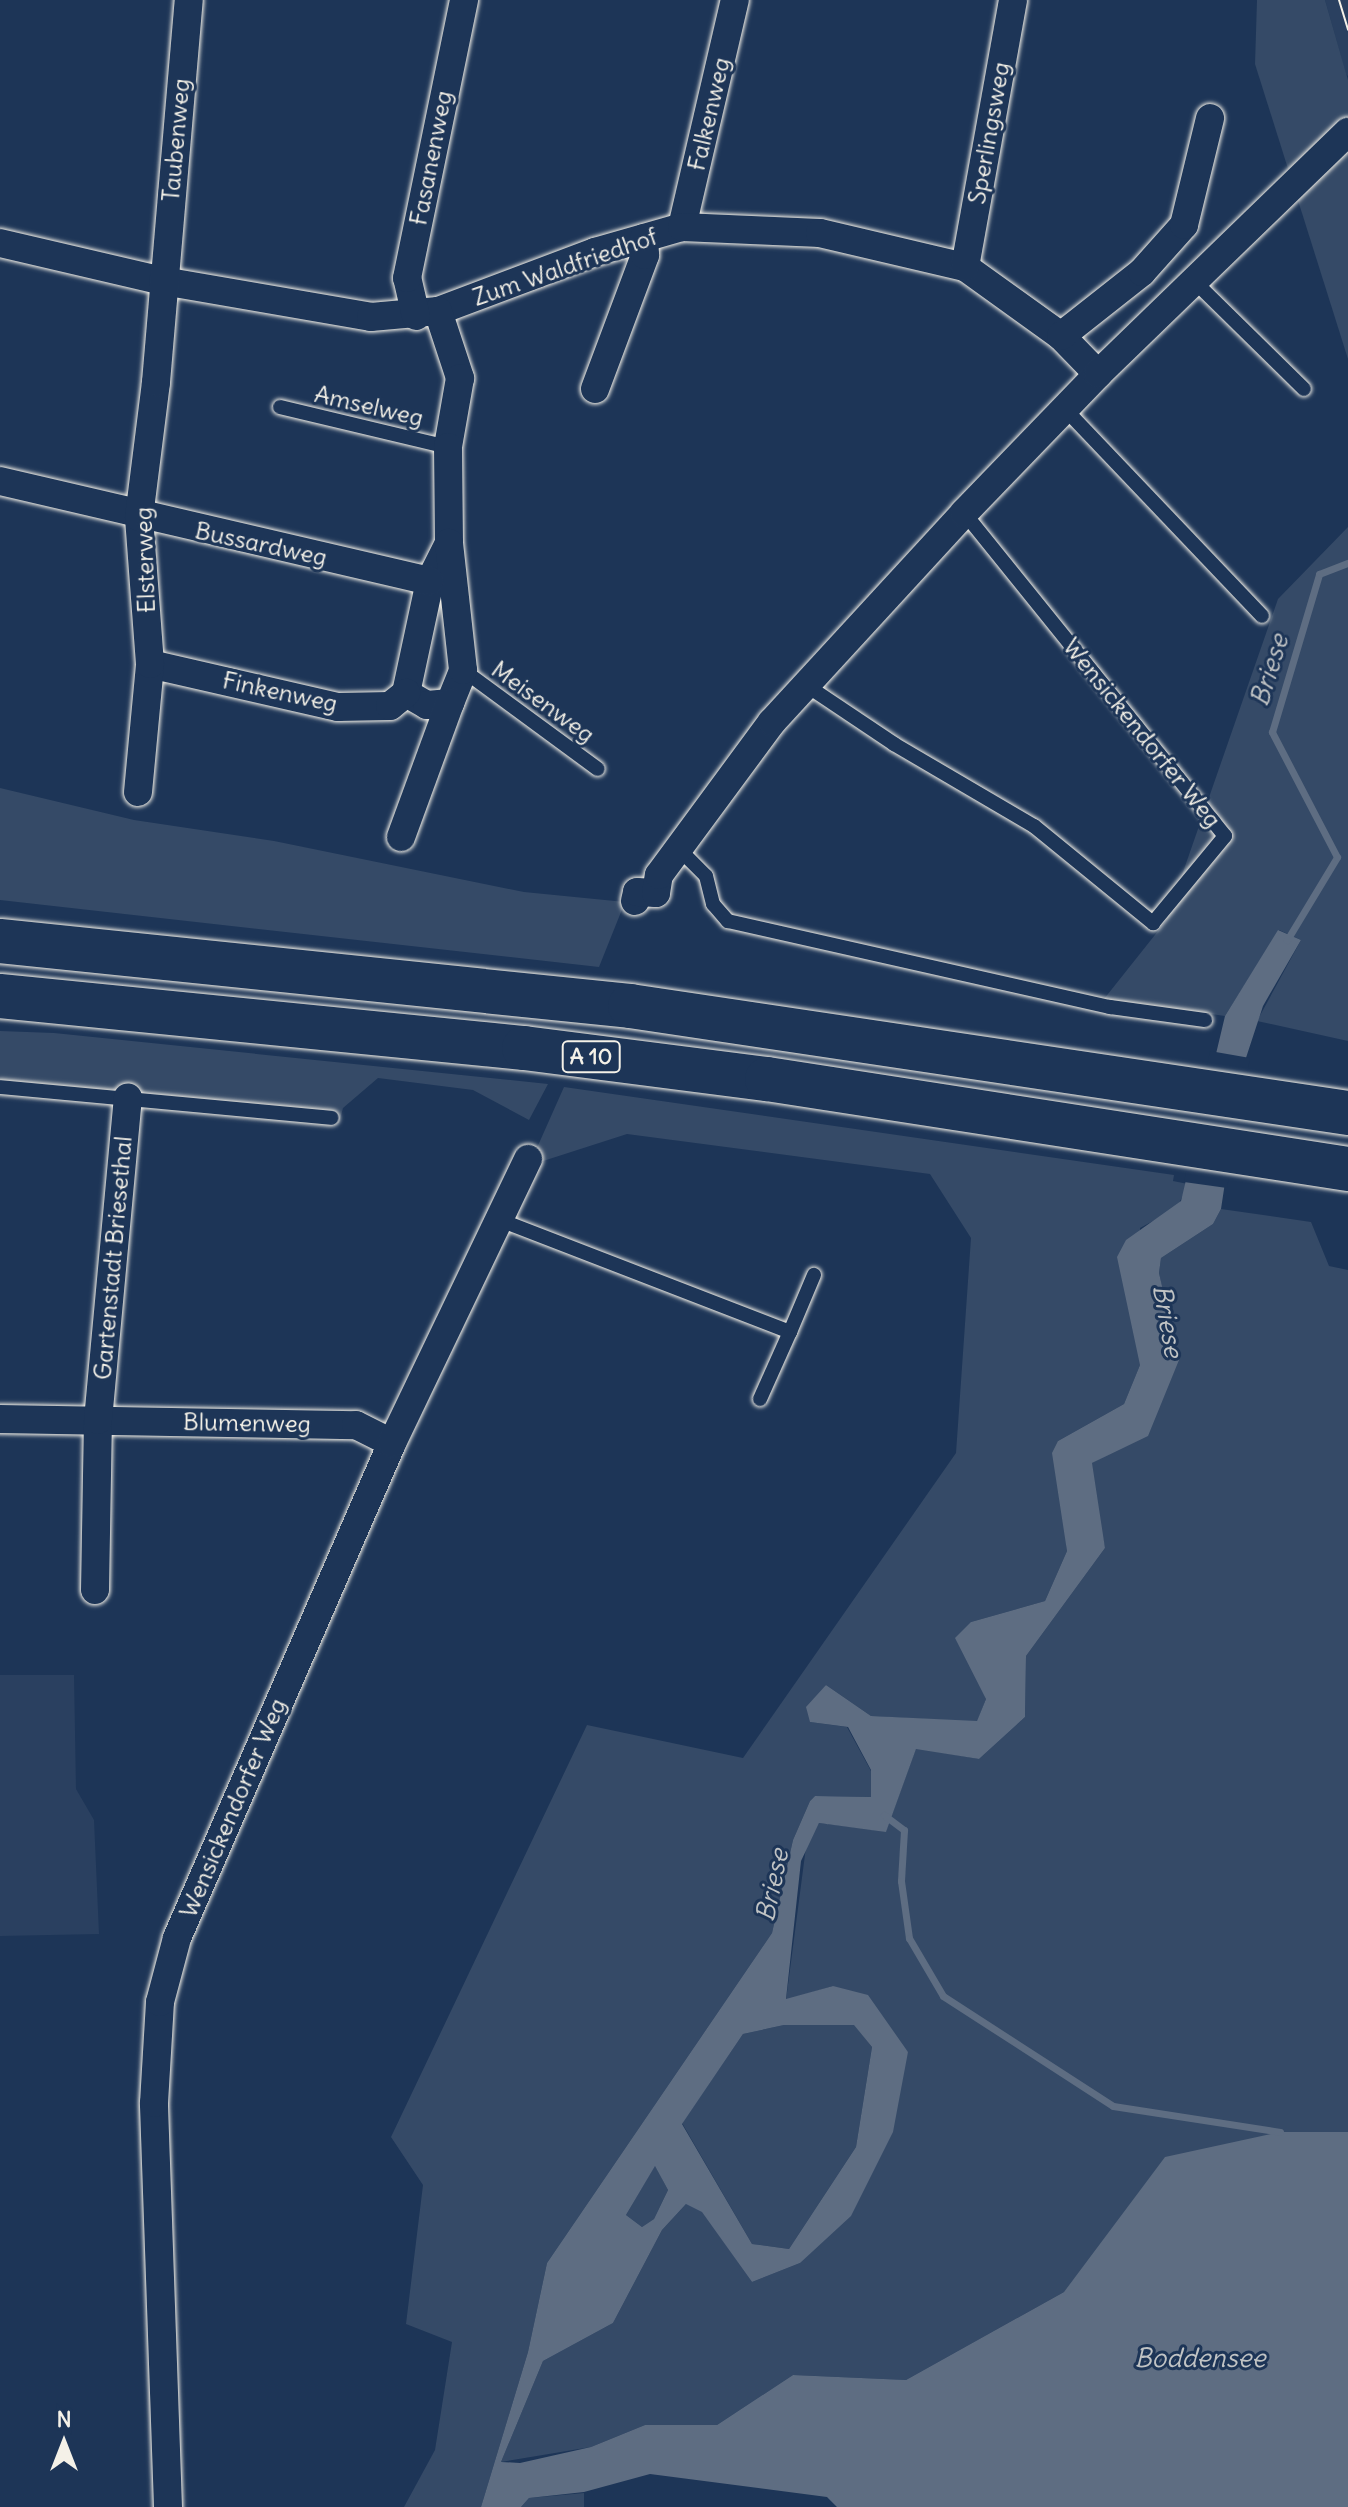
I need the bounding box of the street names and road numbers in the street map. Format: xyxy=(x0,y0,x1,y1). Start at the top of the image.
street label: Falkenweg xyxy=(682,55,736,173)
street label: Sperlingsweg xyxy=(962,60,1016,206)
street label: Taubenweg xyxy=(156,77,196,203)
street label: Fasanenweg xyxy=(404,88,458,228)
street label: Zum Waldfriedhof xyxy=(469,222,661,312)
street label: Amselweg xyxy=(312,379,426,433)
street label: Elsterweg xyxy=(129,506,161,614)
street label: Bussardweg xyxy=(192,516,330,572)
street label: Wensickendorfer Weg xyxy=(1057,632,1227,834)
street label: Meisenweg xyxy=(486,655,600,749)
street label: Finkenweg xyxy=(220,666,340,718)
road number: A 10 xyxy=(561,1039,621,1075)
street label: Gartenstadt Briesethal xyxy=(88,1135,138,1381)
street label: Blumenweg xyxy=(183,1407,311,1439)
street label: Wensickendorfer Weg xyxy=(174,1694,292,1922)

